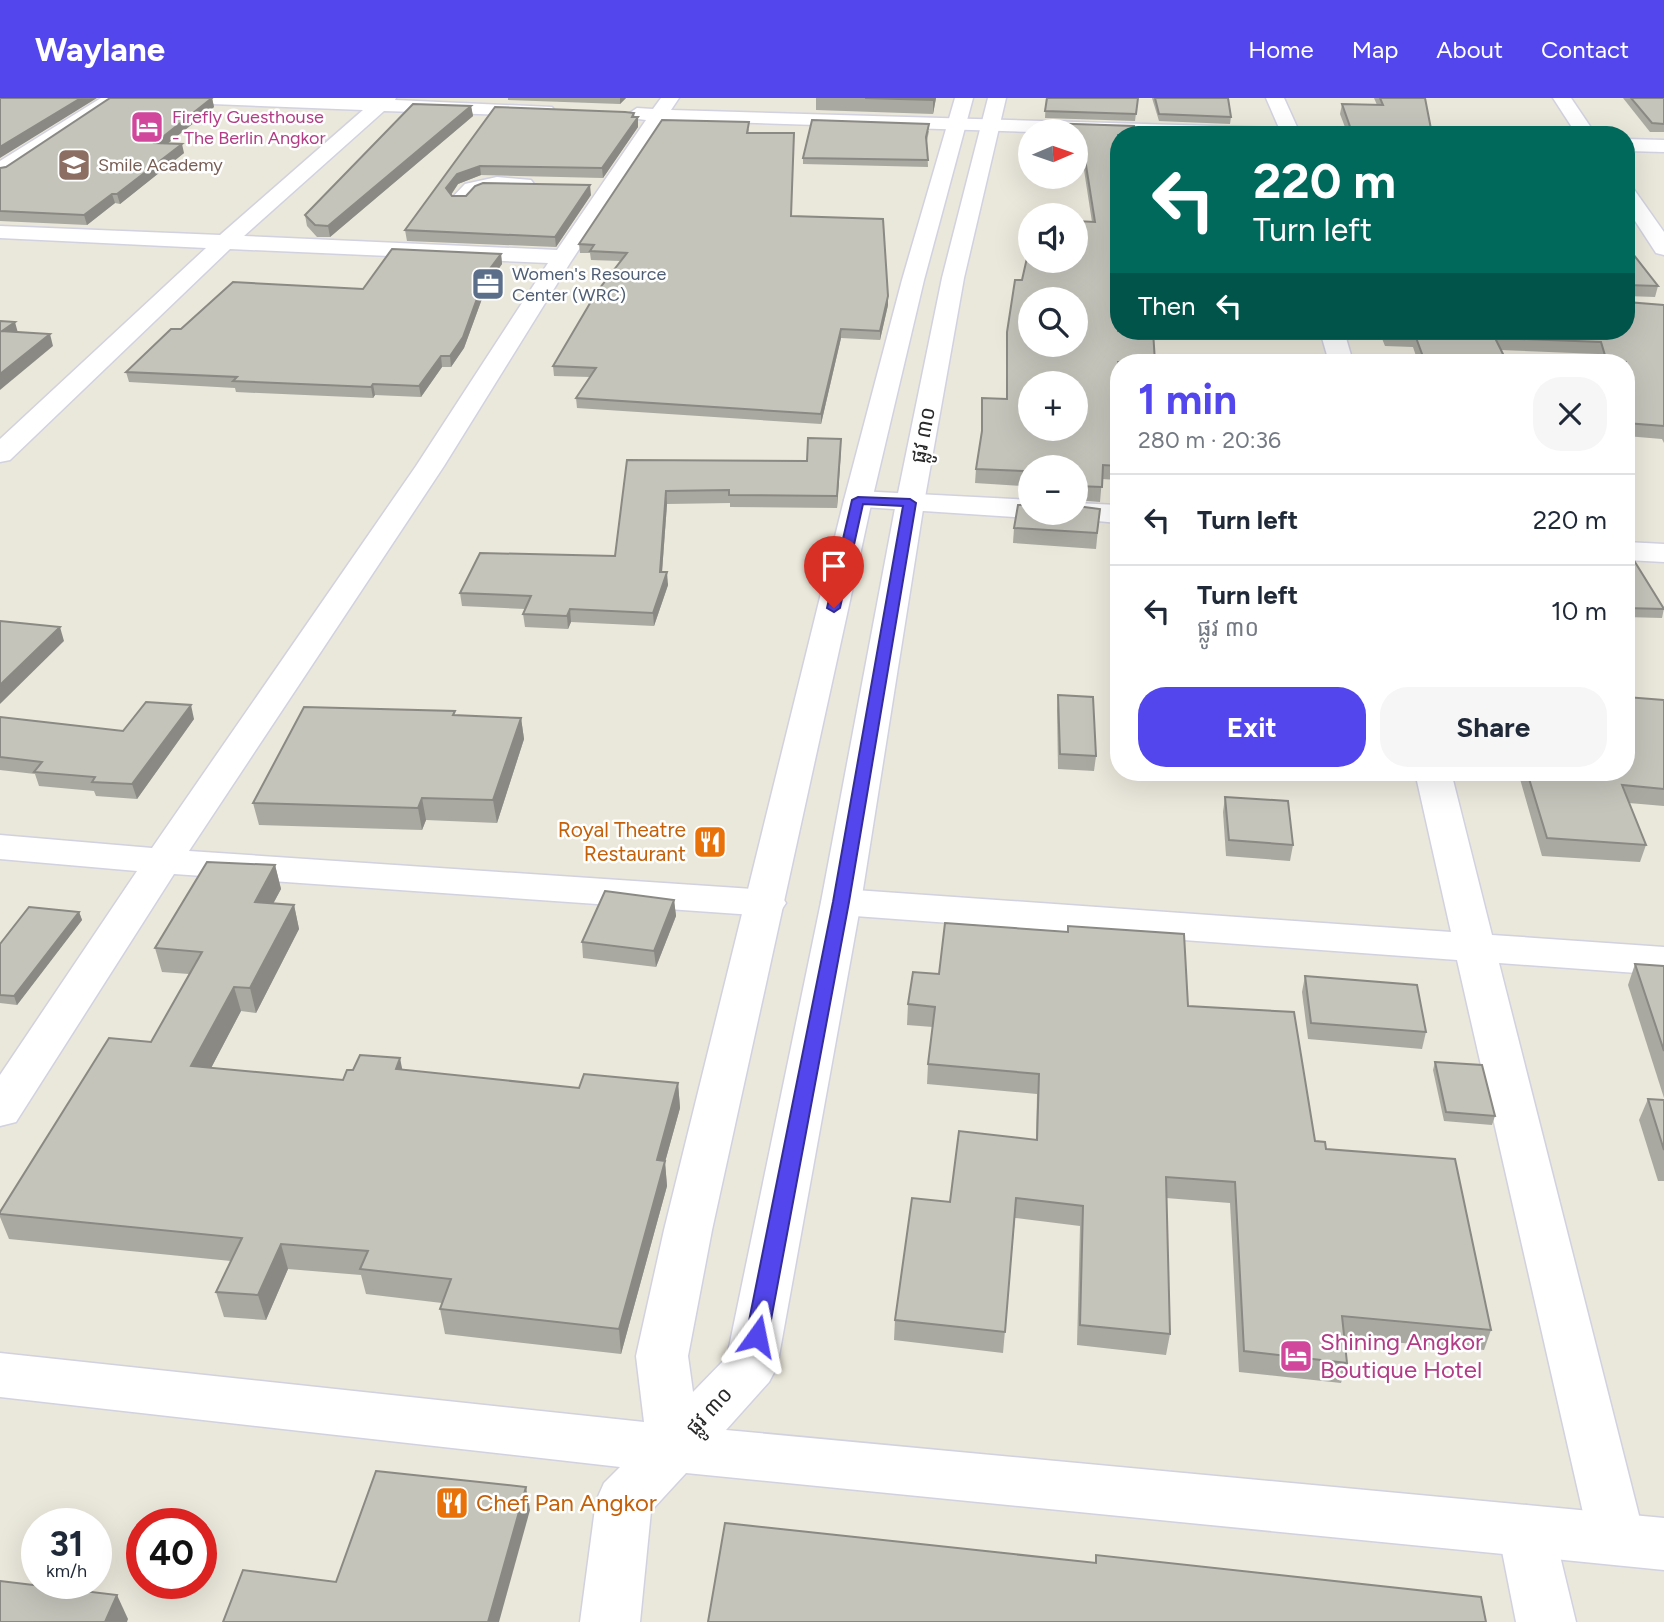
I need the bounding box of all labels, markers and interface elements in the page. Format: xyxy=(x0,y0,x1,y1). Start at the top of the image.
text: Waylane xyxy=(35,30,165,69)
text: Home xyxy=(1248,35,1314,64)
text: Map xyxy=(1352,35,1398,64)
text: About xyxy=(1436,35,1503,64)
text: Contact xyxy=(1541,35,1629,64)
place label: Firefly Guesthouse - The Berlin Angkor xyxy=(172,106,326,149)
hotel icon: Firefly Guesthouse - The Berlin Angkor xyxy=(128,108,166,146)
north arrow xyxy=(1018,119,1088,189)
map controls xyxy=(1018,119,1088,525)
school or university icon: Smile Academy xyxy=(55,146,93,184)
text: 220 m xyxy=(1253,151,1396,210)
place label: Smile Academy xyxy=(98,154,223,176)
icon: left xyxy=(1138,154,1229,245)
button: sound xyxy=(1018,203,1088,273)
text: Turn left xyxy=(1253,211,1372,249)
place label: Women's Resource Center (WRC) xyxy=(512,263,666,306)
office icon: Women's Resource Center (WRC) xyxy=(469,265,507,303)
button: search xyxy=(1018,287,1088,357)
icon: left xyxy=(1210,287,1248,325)
text: Then xyxy=(1138,290,1196,322)
button: + xyxy=(1018,371,1088,441)
text: 1 min xyxy=(1138,374,1237,425)
button: close xyxy=(1533,377,1607,451)
street label: ផ្លូវ ៣០ xyxy=(905,405,947,467)
text: 280 m · 20:36 xyxy=(1138,426,1281,454)
button: − xyxy=(1018,455,1088,525)
icon: left xyxy=(1138,501,1176,539)
text: Turn left xyxy=(1197,504,1298,536)
text: 220 m xyxy=(1533,504,1607,536)
pin xyxy=(804,536,864,608)
icon: arrive xyxy=(815,547,853,585)
text: Turn left xyxy=(1197,579,1298,611)
icon: left xyxy=(1138,592,1176,630)
text: 10 m xyxy=(1551,595,1607,627)
text: ផ្លូវ ៣០ xyxy=(1197,614,1259,642)
button: Exit xyxy=(1138,687,1366,767)
button: Share xyxy=(1380,687,1607,767)
place label: Royal Theatre Restaurant xyxy=(558,817,686,866)
restaurant icon: Royal Theatre Restaurant xyxy=(691,823,729,861)
position arrow xyxy=(720,1299,794,1373)
place label: Shining Angkor Boutique Hotel xyxy=(1320,1327,1483,1384)
hotel icon: Shining Angkor Boutique Hotel xyxy=(1277,1337,1315,1375)
street label: ផ្លូវ ៣០ xyxy=(680,1381,742,1445)
restaurant icon: Chef Pan Angkor xyxy=(433,1484,471,1522)
place label: Chef Pan Angkor xyxy=(476,1488,657,1517)
speed limit sign: 40 xyxy=(126,1508,217,1599)
text: 31 xyxy=(49,1523,84,1565)
text: km/h xyxy=(46,1560,87,1582)

